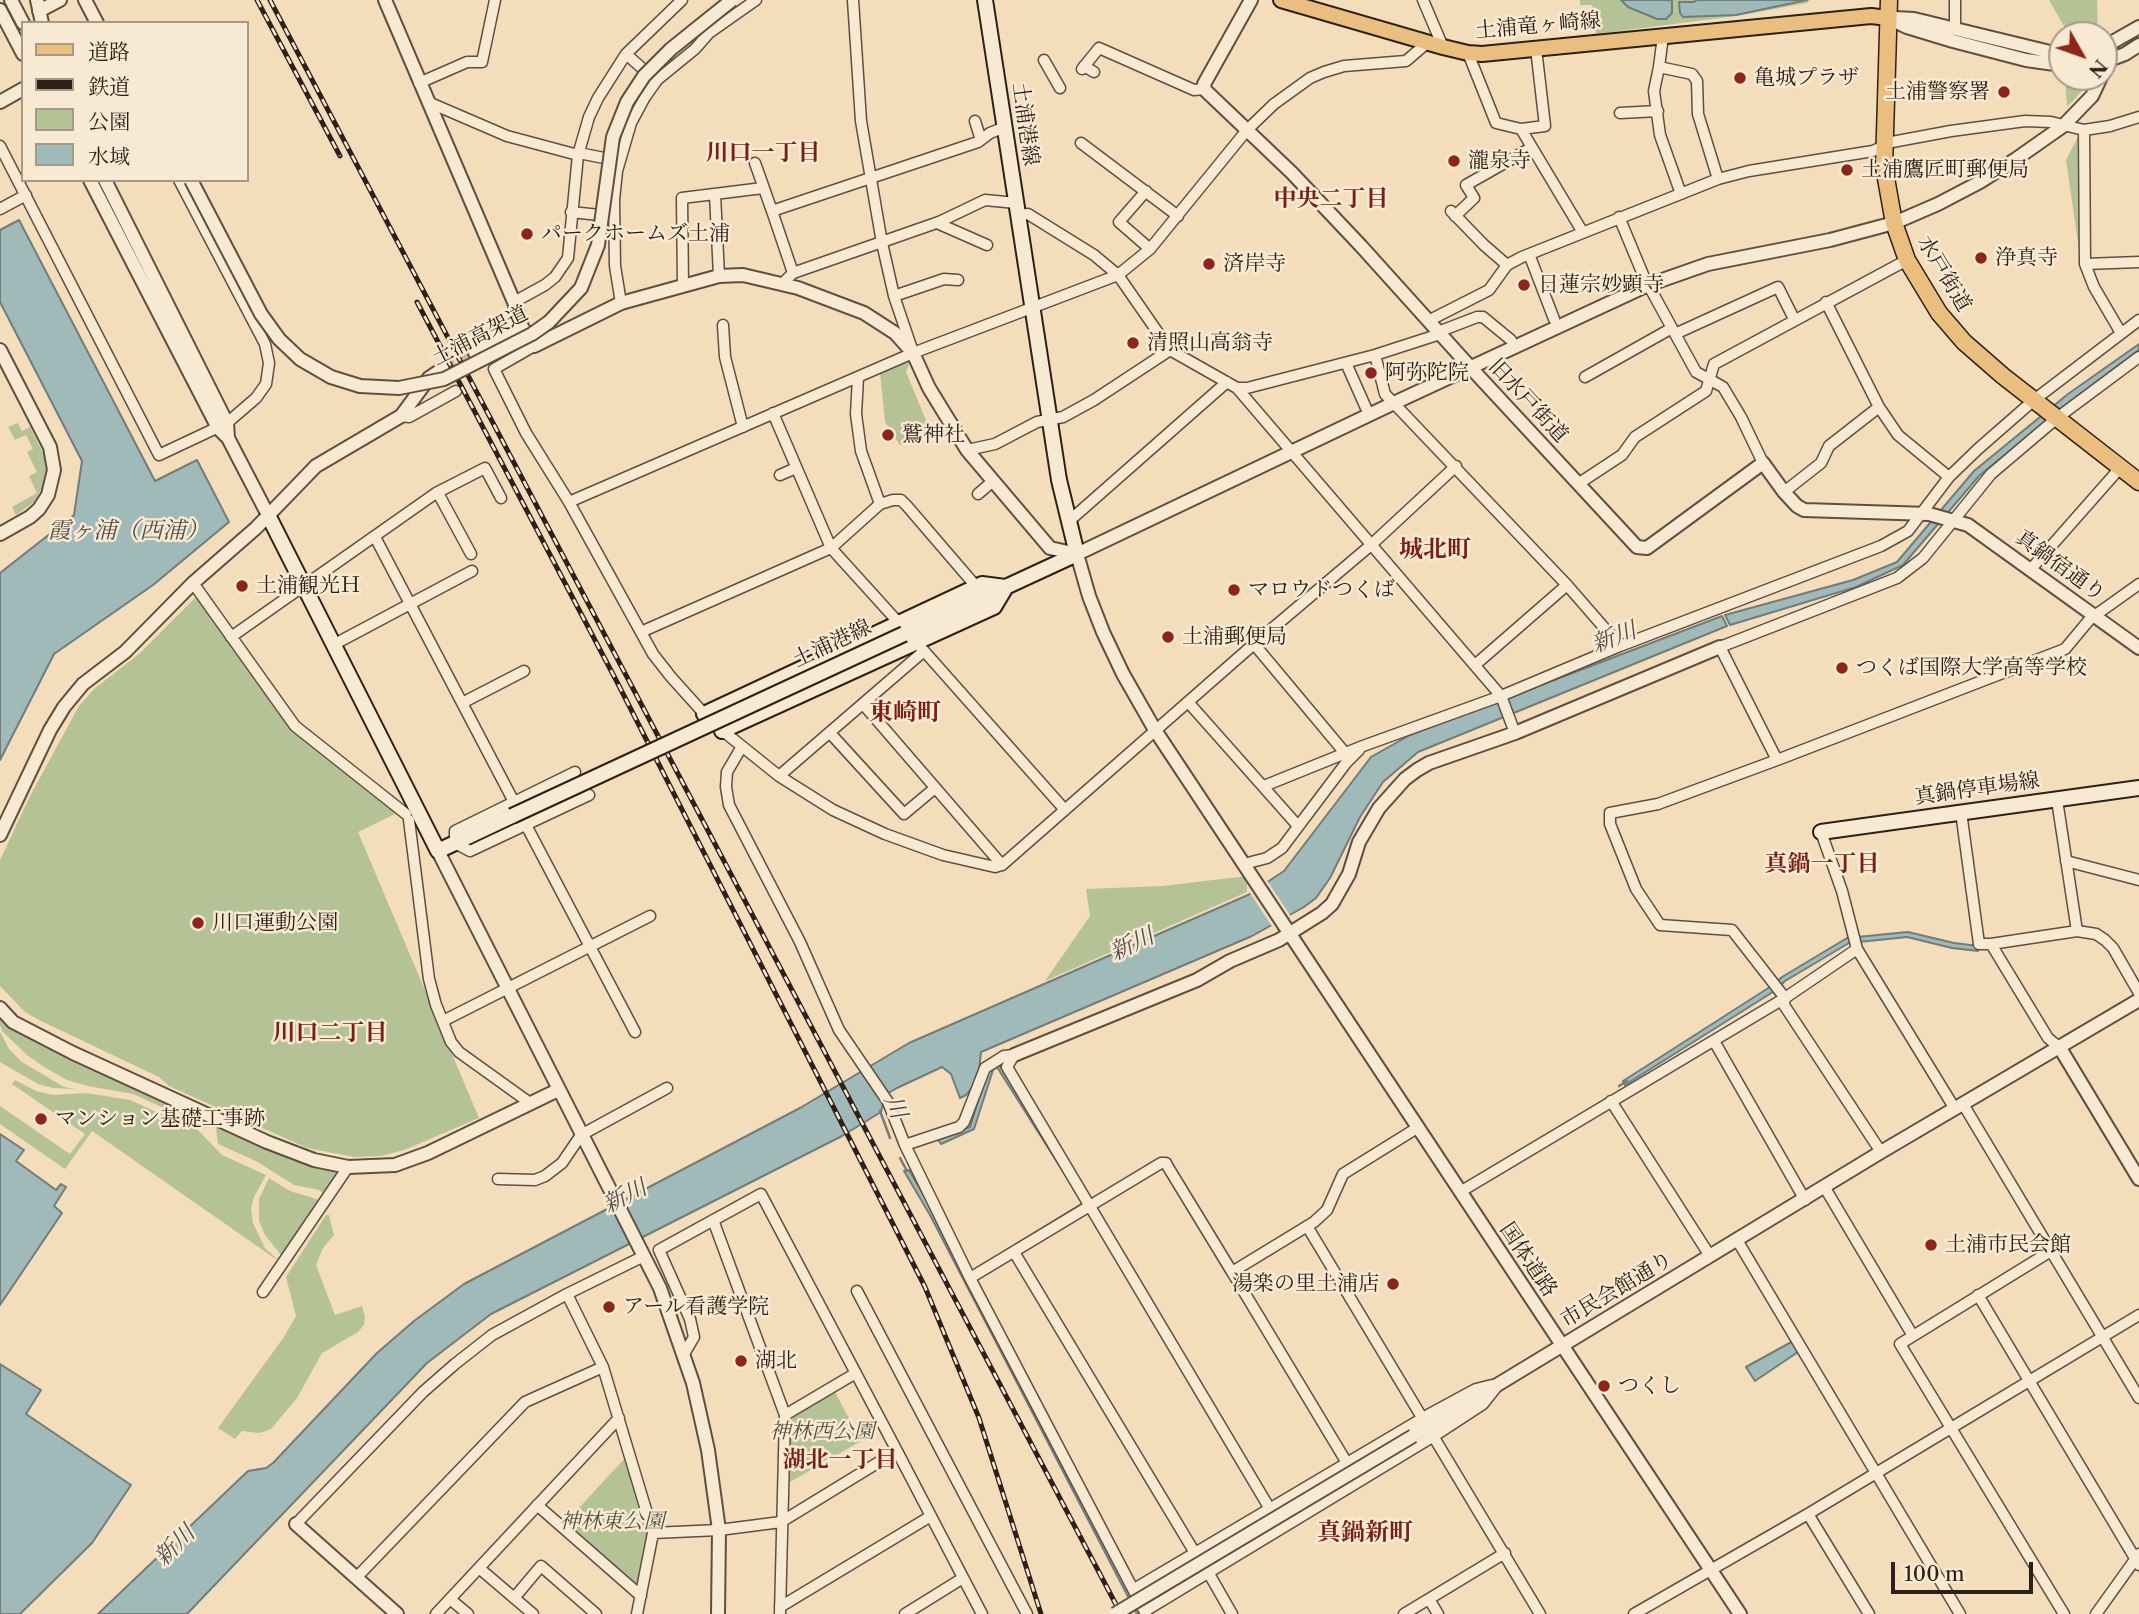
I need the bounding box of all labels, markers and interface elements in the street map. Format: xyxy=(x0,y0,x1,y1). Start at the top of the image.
street label: 土浦竜ヶ崎線 xyxy=(1474,8,1602,44)
legend xyxy=(21,21,248,182)
north arrow xyxy=(2048,21,2118,91)
text: 道路 xyxy=(88,39,130,64)
text: N xyxy=(2084,55,2112,82)
place label: 亀城プラザ xyxy=(1754,65,1859,91)
marker: 亀城プラザ xyxy=(1732,70,1748,86)
text: 鉄道 xyxy=(88,74,130,99)
place label: 土浦警察署 xyxy=(1885,79,1990,105)
street label: 土浦港線 xyxy=(1007,81,1043,167)
marker: 土浦警察署 xyxy=(1996,84,2012,100)
text: 公園 xyxy=(88,109,130,134)
district label: 川口一丁目 xyxy=(706,139,820,167)
text: 水域 xyxy=(88,144,130,169)
place label: 瀧泉寺 xyxy=(1468,148,1531,174)
marker: 瀧泉寺 xyxy=(1446,153,1462,169)
place label: 土浦鷹匠町郵便局 xyxy=(1861,157,2029,183)
marker: 土浦鷹匠町郵便局 xyxy=(1839,162,1855,178)
district label: 中央二丁目 xyxy=(1274,185,1388,213)
place label: パークホームズ土浦 xyxy=(541,221,730,247)
marker: パークホームズ土浦 xyxy=(519,226,535,242)
street label: 水戸街道 xyxy=(1912,232,1976,316)
place label: 浄真寺 xyxy=(1995,245,2058,271)
marker: 浄真寺 xyxy=(1973,250,1989,266)
place label: 済岸寺 xyxy=(1223,251,1286,277)
marker: 済岸寺 xyxy=(1201,256,1217,272)
place label: 日蓮宗妙顕寺 xyxy=(1538,272,1664,298)
marker: 日蓮宗妙顕寺 xyxy=(1516,277,1532,293)
street label: 土浦高架道 xyxy=(428,301,532,371)
place label: 清照山高翁寺 xyxy=(1147,330,1273,356)
marker: 清照山高翁寺 xyxy=(1125,335,1141,351)
street label: 旧水戸街道 xyxy=(1483,354,1573,448)
place label: 阿弥陀院 xyxy=(1385,360,1469,386)
marker: 阿弥陀院 xyxy=(1363,365,1379,381)
place label: 鷲神社 xyxy=(902,422,965,448)
marker: 鷲神社 xyxy=(880,427,896,443)
water label: 霞ヶ浦（西浦） xyxy=(48,517,208,545)
street label: 真鍋宿通り xyxy=(2010,525,2110,607)
district label: 城北町 xyxy=(1399,536,1471,564)
place label: 土浦観光Ｈ xyxy=(256,573,361,599)
place label: マロウドつくば xyxy=(1248,577,1395,603)
marker: 土浦観光Ｈ xyxy=(234,578,250,594)
marker: マロウドつくば xyxy=(1226,582,1242,598)
street label: 土浦港線 xyxy=(789,615,875,673)
water label: 新川 xyxy=(1588,617,1640,659)
place label: 土浦郵便局 xyxy=(1182,624,1287,650)
marker: 土浦郵便局 xyxy=(1160,629,1176,645)
place label: つくば国際大学高等学校 xyxy=(1856,655,2087,681)
marker: つくば国際大学高等学校 xyxy=(1834,660,1850,676)
district label: 東崎町 xyxy=(869,699,941,727)
street label: 真鍋停車場線 xyxy=(1913,768,2041,810)
district label: 真鍋一丁目 xyxy=(1765,850,1879,878)
place label: 川口運動公園 xyxy=(212,910,338,936)
marker: 川口運動公園 xyxy=(190,915,206,931)
water label: 新川 xyxy=(1105,923,1159,967)
district label: 川口二丁目 xyxy=(273,1019,387,1047)
water label: 川 xyxy=(878,1091,912,1123)
place label: マンション基礎工事跡 xyxy=(55,1106,265,1132)
marker: マンション基礎工事跡 xyxy=(33,1111,49,1127)
water label: 新川 xyxy=(598,1174,652,1220)
street label: 国体道路 xyxy=(1494,1218,1562,1302)
place label: 土浦市民会館 xyxy=(1945,1232,2071,1258)
marker: 土浦市民会館 xyxy=(1923,1237,1939,1253)
street label: 市民会館通り xyxy=(1557,1247,1677,1333)
place label: 湯楽の里土浦店 xyxy=(1232,1271,1379,1297)
marker: 湯楽の里土浦店 xyxy=(1385,1276,1401,1292)
place label: アール看護学院 xyxy=(623,1294,769,1320)
marker: アール看護学院 xyxy=(601,1299,617,1315)
place label: 湖北 xyxy=(755,1348,797,1374)
marker: 湖北 xyxy=(733,1353,749,1369)
place label: つくし xyxy=(1618,1373,1681,1399)
marker: つくし xyxy=(1596,1378,1612,1394)
park label: 神林西公園 xyxy=(770,1419,874,1445)
district label: 湖北一丁目 xyxy=(783,1446,897,1474)
park label: 神林東公園 xyxy=(560,1509,664,1535)
district label: 真鍋新町 xyxy=(1317,1519,1413,1547)
water label: 新川 xyxy=(149,1520,201,1572)
scale bar xyxy=(1894,1548,2036,1592)
text: 100 m xyxy=(1904,1561,1965,1586)

